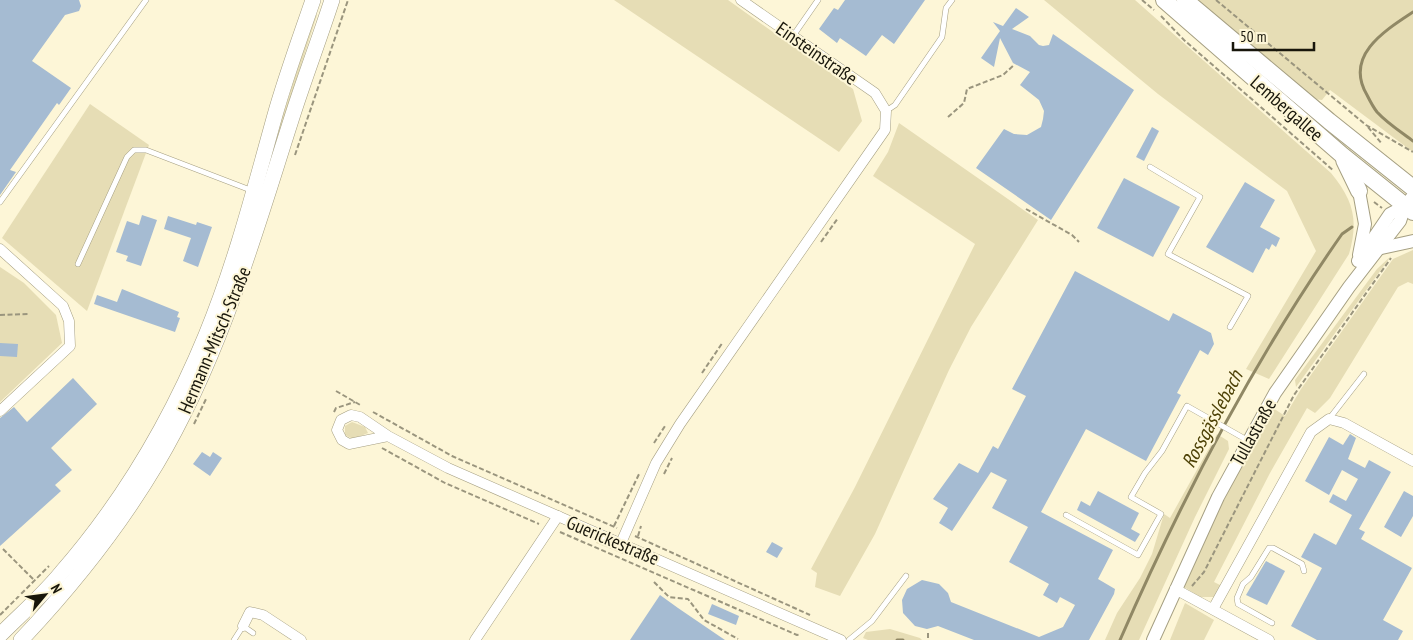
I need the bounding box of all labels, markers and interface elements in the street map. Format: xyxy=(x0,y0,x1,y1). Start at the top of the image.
street label: Einsteinstraße xyxy=(772,16,863,90)
scale bar xyxy=(1233,20,1314,52)
text: 50 m xyxy=(1240,27,1266,46)
street label: Lembergallee xyxy=(1246,70,1328,146)
street label: Hermann-Mitsch-Straße xyxy=(172,263,256,417)
water label: Rossgässlebach xyxy=(1175,365,1249,472)
street label: Tullastraße xyxy=(1225,394,1281,470)
street label: Guerickestraße xyxy=(563,510,663,570)
north arrow xyxy=(20,570,70,620)
text: N xyxy=(47,581,66,596)

